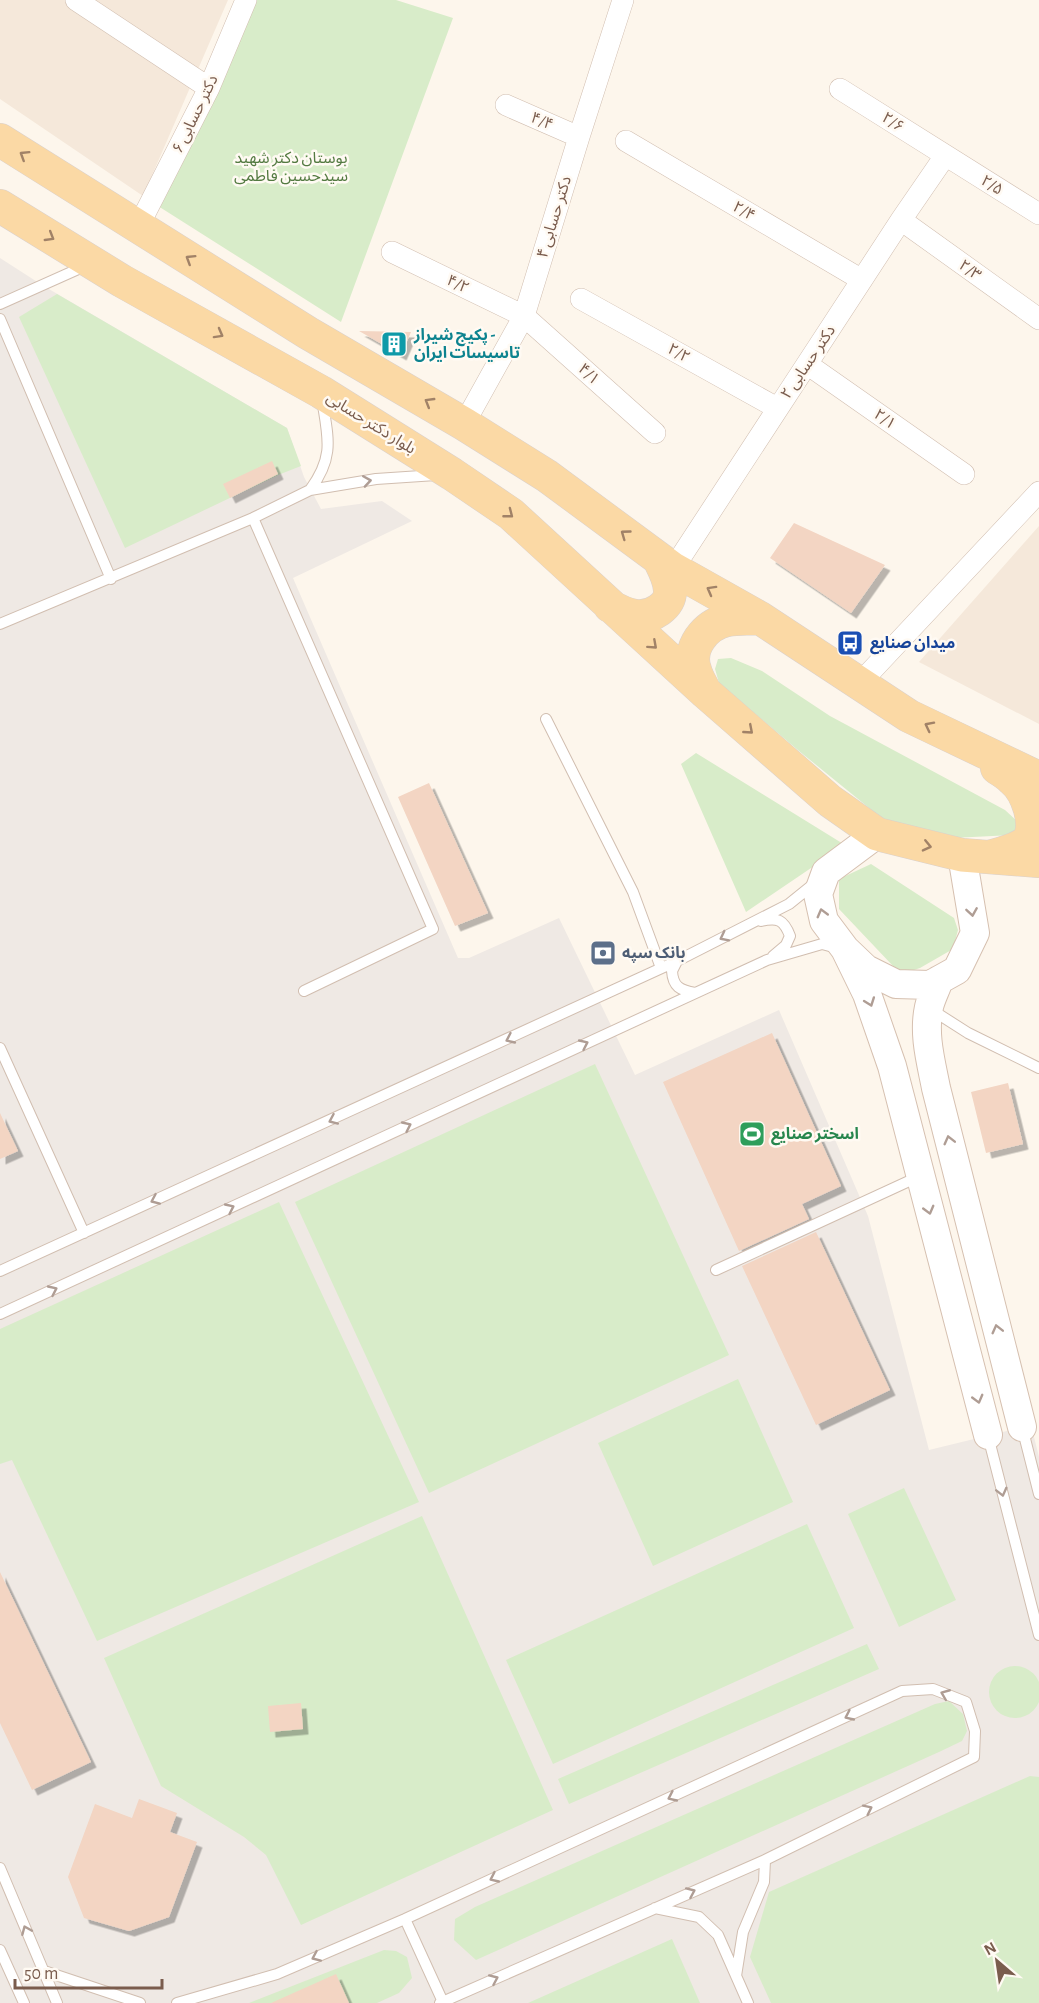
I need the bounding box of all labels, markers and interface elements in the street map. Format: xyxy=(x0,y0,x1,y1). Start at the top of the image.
street label: ۶ دکتر حسابی xyxy=(169,72,222,156)
street label: ۴/۴ xyxy=(528,109,556,133)
street label: ۲/۶ xyxy=(879,109,907,135)
park label: بوستان دکتر شهید سیدحسین فاطمی xyxy=(234,150,348,185)
one-way arrow xyxy=(20,152,31,163)
street label: ۲/۵ xyxy=(978,172,1006,198)
street label: دکتر حسابی ۴ xyxy=(534,174,575,260)
street label: ۲/۴ xyxy=(730,198,758,224)
one-way arrow xyxy=(44,229,54,241)
one-way arrow xyxy=(185,255,196,266)
street label: ۲/۳ xyxy=(956,257,984,283)
street label: ۴/۲ xyxy=(444,272,472,296)
street label: دکتر حسابی ۲ xyxy=(778,322,839,402)
one-way arrow xyxy=(212,327,223,339)
place label: پکیج شیراز - تاسیسات ایران xyxy=(413,327,520,362)
building icon: پکیج شیراز - تاسیسات ایران xyxy=(379,329,409,359)
street label: ۲/۲ xyxy=(665,340,693,366)
street label: ۴/۱ xyxy=(575,360,603,388)
street label: بلوار دکتر حسابی xyxy=(323,389,418,458)
one-way arrow xyxy=(425,398,435,409)
street label: ۲/۱ xyxy=(871,406,899,432)
one-way arrow xyxy=(363,475,372,487)
one-way arrow xyxy=(503,506,514,517)
one-way arrow xyxy=(621,531,632,542)
one-way arrow xyxy=(706,586,717,597)
bus stop icon: میدان صنایع xyxy=(835,628,865,658)
place label: میدان صنایع xyxy=(870,635,955,655)
one-way arrow xyxy=(646,638,657,649)
one-way arrow xyxy=(925,722,936,734)
one-way arrow xyxy=(742,723,753,734)
one-way arrow xyxy=(921,839,931,852)
one-way arrow xyxy=(965,908,977,917)
one-way arrow xyxy=(817,909,830,919)
one-way arrow xyxy=(720,930,730,941)
bank icon: بانک سپه xyxy=(588,938,618,968)
place label: بانک سپه xyxy=(622,945,686,963)
one-way arrow xyxy=(863,996,876,1007)
one-way arrow xyxy=(506,1031,517,1043)
one-way arrow xyxy=(577,1039,588,1051)
one-way arrow xyxy=(328,1112,339,1124)
sports icon: اسختر صنایع xyxy=(737,1119,767,1149)
one-way arrow xyxy=(400,1121,411,1133)
place label: اسختر صنایع xyxy=(771,1126,859,1146)
one-way arrow xyxy=(944,1136,957,1146)
one-way arrow xyxy=(151,1193,162,1205)
one-way arrow xyxy=(224,1204,235,1216)
one-way arrow xyxy=(922,1205,935,1215)
one-way arrow xyxy=(47,1286,58,1298)
one-way arrow xyxy=(992,1325,1005,1335)
one-way arrow xyxy=(971,1393,984,1403)
one-way arrow xyxy=(995,1487,1008,1497)
one-way arrow xyxy=(940,1689,951,1701)
one-way arrow xyxy=(845,1708,856,1720)
one-way arrow xyxy=(667,1789,678,1801)
one-way arrow xyxy=(862,1805,873,1817)
one-way arrow xyxy=(490,1870,501,1882)
one-way arrow xyxy=(685,1887,696,1899)
one-way arrow xyxy=(21,1925,33,1936)
north arrow xyxy=(967,1931,1027,1991)
text: N xyxy=(981,1939,999,1958)
one-way arrow xyxy=(312,1950,323,1962)
scale bar xyxy=(15,1952,162,1990)
text: 50 m xyxy=(24,1965,58,1983)
one-way arrow xyxy=(487,1975,498,1987)

